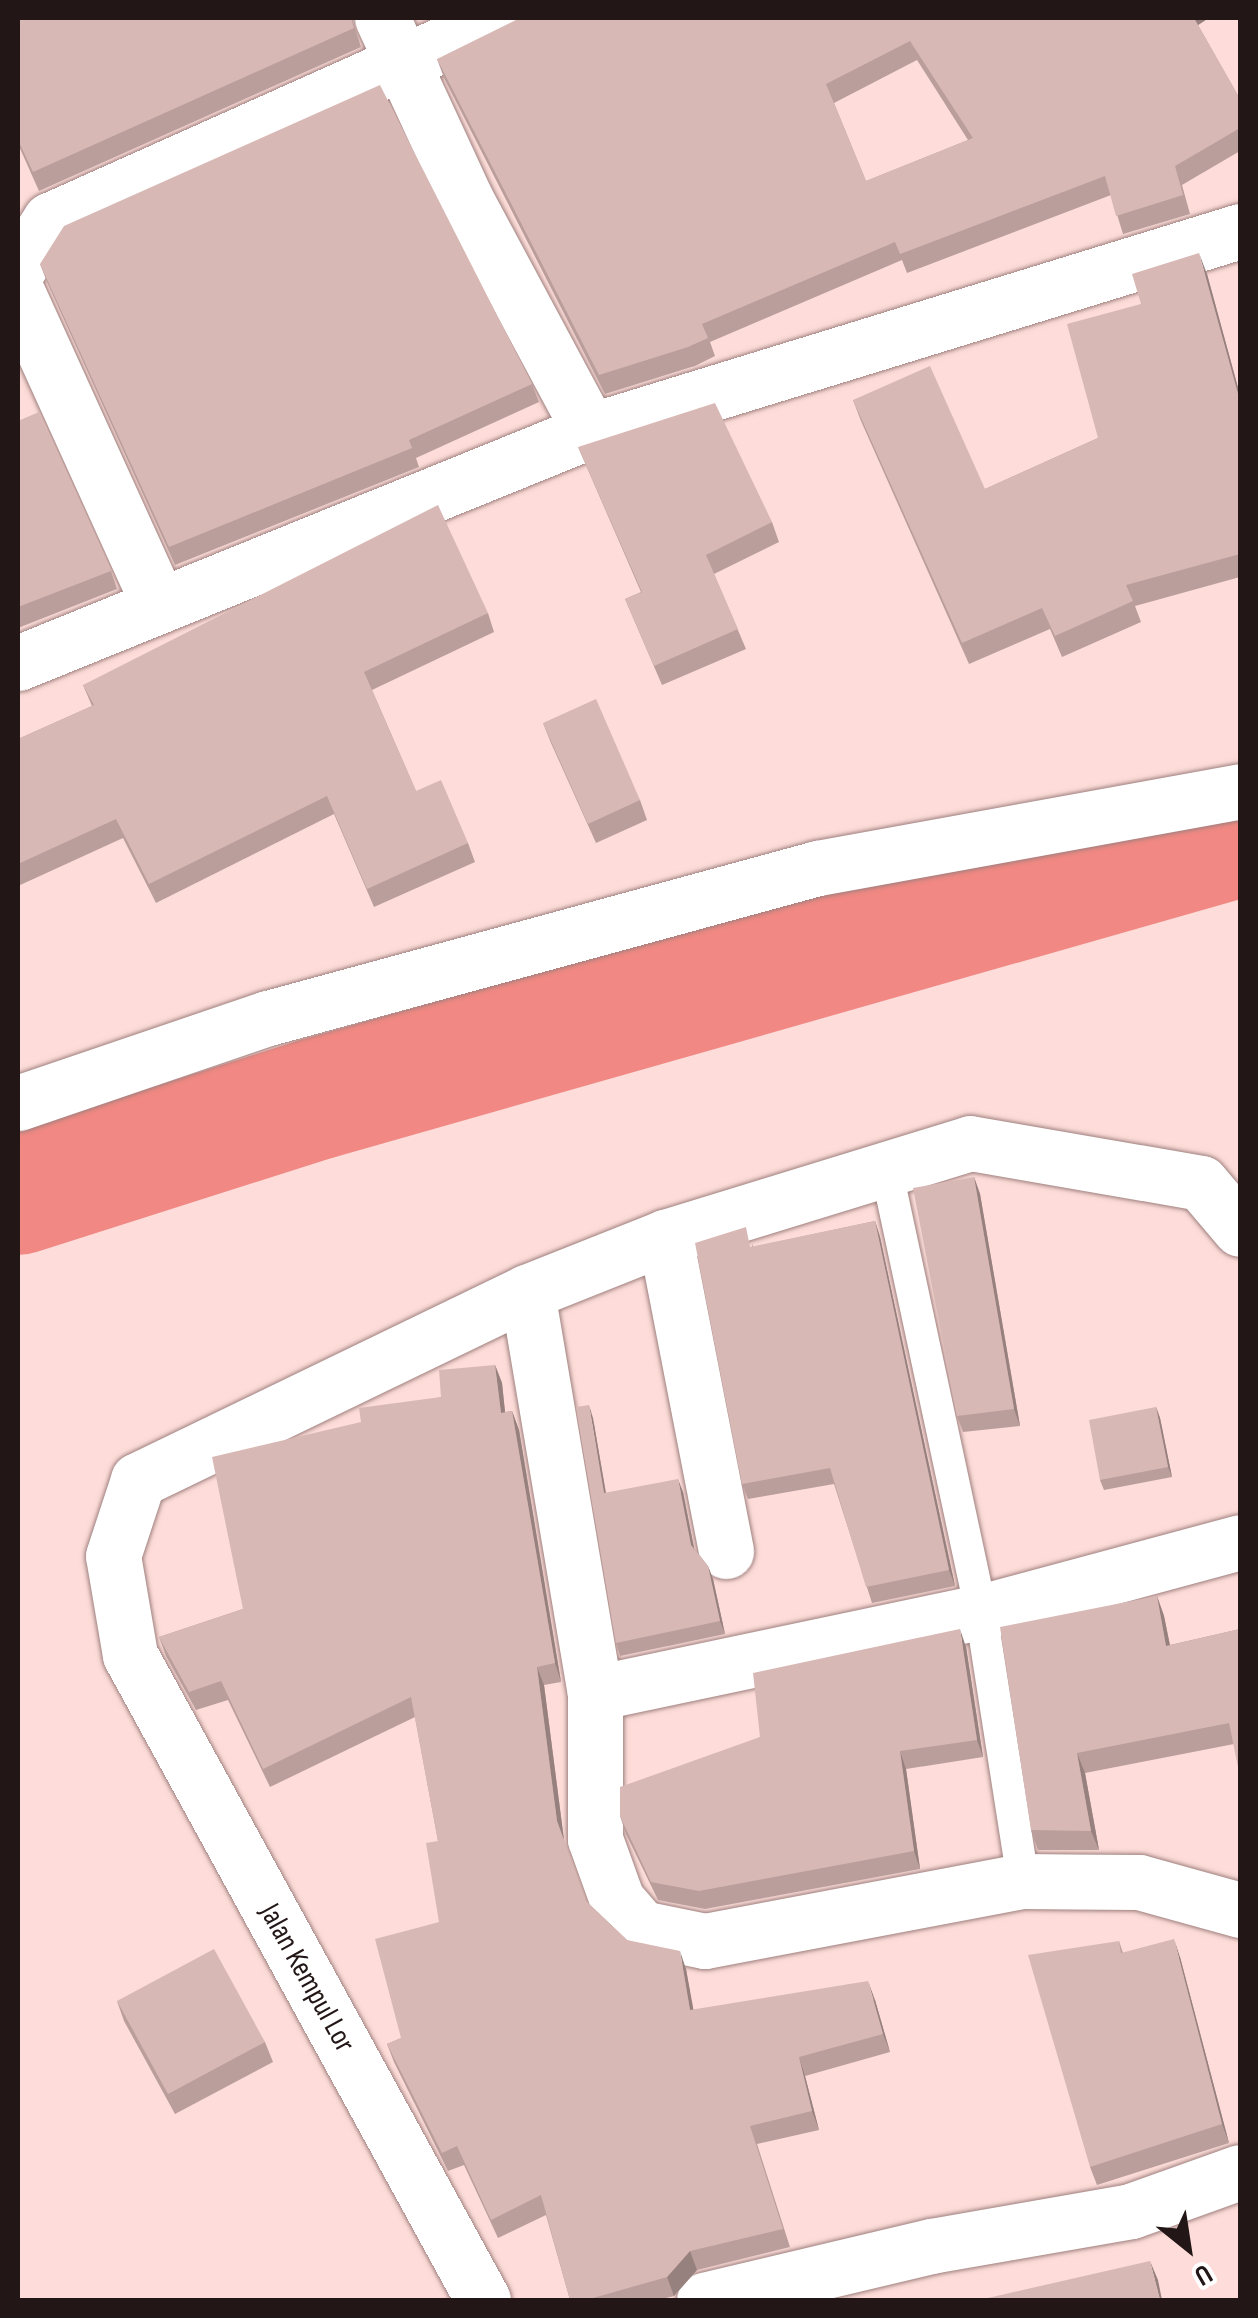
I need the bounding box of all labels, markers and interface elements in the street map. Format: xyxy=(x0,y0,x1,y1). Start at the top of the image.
street label: Jalan Kempul Lor xyxy=(252,1898,362,2058)
north arrow xyxy=(1138,2198,1238,2298)
text: U xyxy=(1189,2256,1218,2292)

